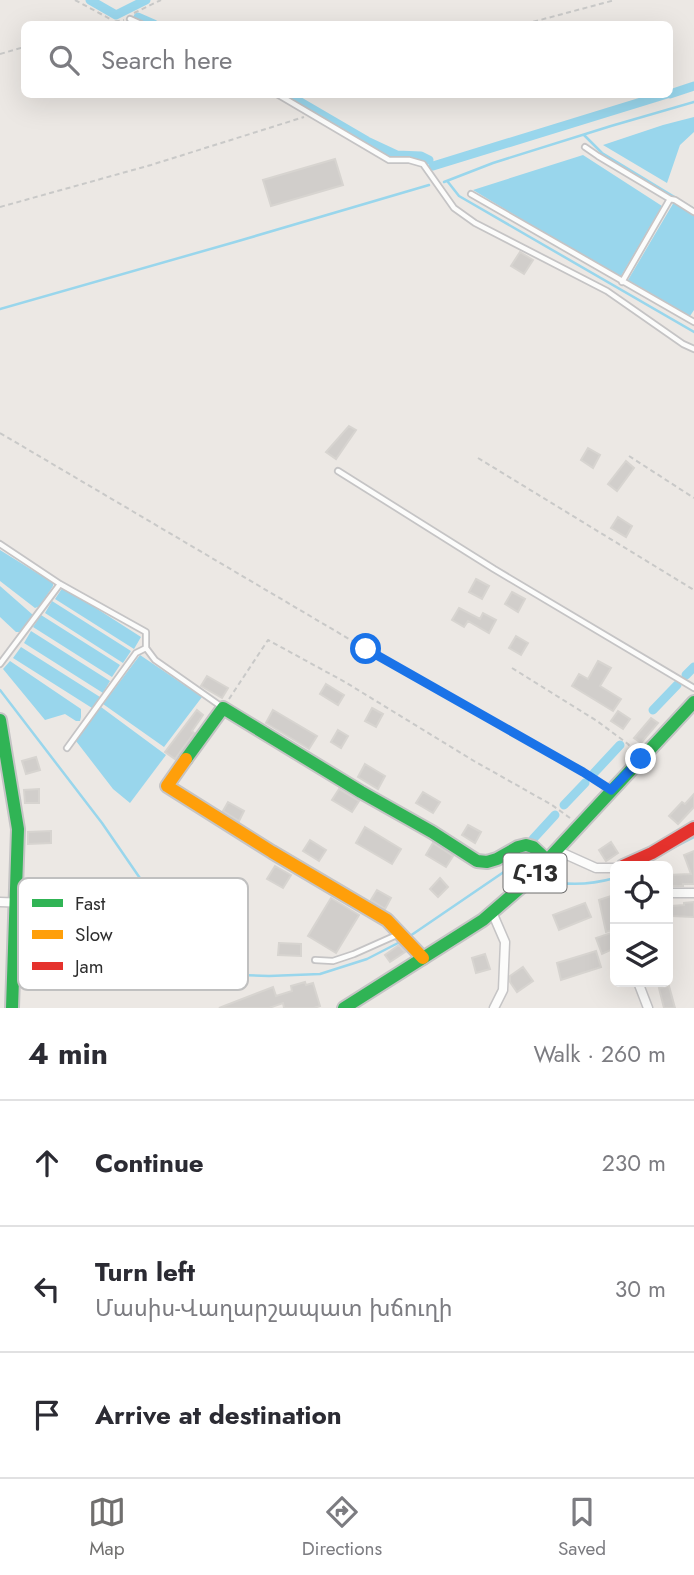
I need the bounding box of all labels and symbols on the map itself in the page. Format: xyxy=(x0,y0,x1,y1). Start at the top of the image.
route start xyxy=(350,633,381,664)
route end xyxy=(625,743,656,774)
road number: Հ-13 xyxy=(504,853,566,892)
legend xyxy=(18,878,248,990)
text: Fast xyxy=(75,890,106,917)
text: Slow xyxy=(75,921,113,948)
text: Jam xyxy=(72,953,104,980)

